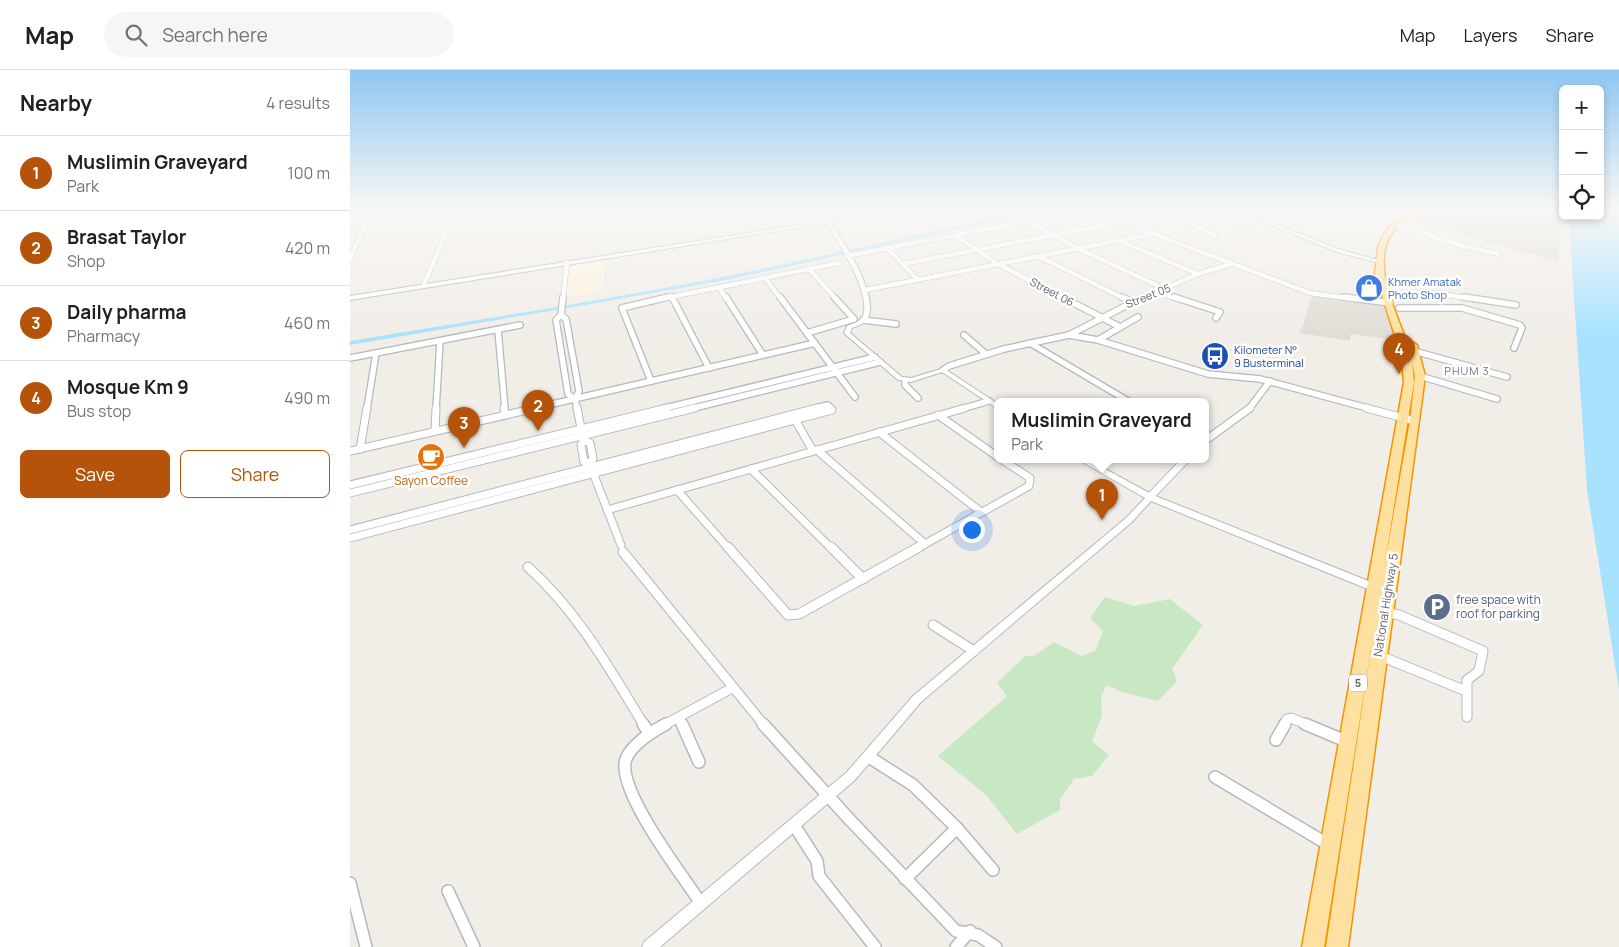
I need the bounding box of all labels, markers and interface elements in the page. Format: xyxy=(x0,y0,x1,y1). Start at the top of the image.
search box xyxy=(104,12,454,57)
text: Map xyxy=(25,18,74,51)
icon: search xyxy=(122,21,150,49)
text: Search here xyxy=(162,22,268,48)
text: Map xyxy=(1400,23,1435,47)
text: Layers xyxy=(1463,23,1517,47)
text: Share xyxy=(1545,23,1594,47)
map controls xyxy=(1559,85,1604,220)
button: + xyxy=(1559,85,1604,130)
text: Nearby xyxy=(20,89,92,117)
text: 4 results xyxy=(266,92,330,114)
button: − xyxy=(1559,130,1604,175)
text: Muslimin Graveyard xyxy=(67,149,248,175)
text: 1 xyxy=(32,162,40,184)
text: 100 m xyxy=(287,162,330,184)
text: Park xyxy=(67,175,99,197)
button: locate xyxy=(1559,175,1604,220)
text: Brasat Taylor xyxy=(67,224,186,250)
text: 2 xyxy=(31,237,41,259)
text: 420 m xyxy=(285,237,330,259)
text: Shop xyxy=(67,250,105,272)
shop icon: Khmer Amatak Photo Shop xyxy=(1354,273,1384,303)
street label: Street 06 xyxy=(1028,274,1077,310)
place label: Khmer Amatak Photo Shop xyxy=(1388,274,1462,302)
street label: Street 05 xyxy=(1123,280,1173,311)
text: Daily pharma xyxy=(67,299,186,325)
text: 3 xyxy=(31,312,41,334)
text: 460 m xyxy=(284,312,330,334)
text: Pharmacy xyxy=(67,325,140,347)
pin: 4 xyxy=(1383,333,1415,374)
bus stop icon: Kilometer N° 9 Busterminal xyxy=(1200,341,1230,371)
place label: Kilometer N° 9 Busterminal xyxy=(1234,342,1304,370)
district label: PHUM 3 xyxy=(1444,363,1490,378)
text: Mosque Km 9 xyxy=(67,374,189,400)
text: 4 xyxy=(31,387,41,409)
text: 490 m xyxy=(284,387,330,409)
pin: 2 xyxy=(522,390,554,431)
popup xyxy=(994,398,1209,463)
text: Bus stop xyxy=(67,400,131,422)
pin: 3 xyxy=(448,407,480,448)
text: Muslimin Graveyard xyxy=(1011,407,1192,433)
text: Park xyxy=(1011,433,1043,455)
cafe icon: Sayon Coffee xyxy=(416,442,446,472)
button: Save xyxy=(20,450,170,498)
button: Share xyxy=(180,450,330,498)
place label: Sayon Coffee xyxy=(394,472,468,489)
pin: 1 xyxy=(1086,479,1118,520)
your location xyxy=(959,517,985,543)
street label: National Highway 5 xyxy=(1369,552,1402,658)
place label: free space with roof for parking xyxy=(1456,591,1541,622)
parking icon: free space with roof for parking xyxy=(1422,592,1452,622)
road number: 5 xyxy=(1349,674,1367,692)

